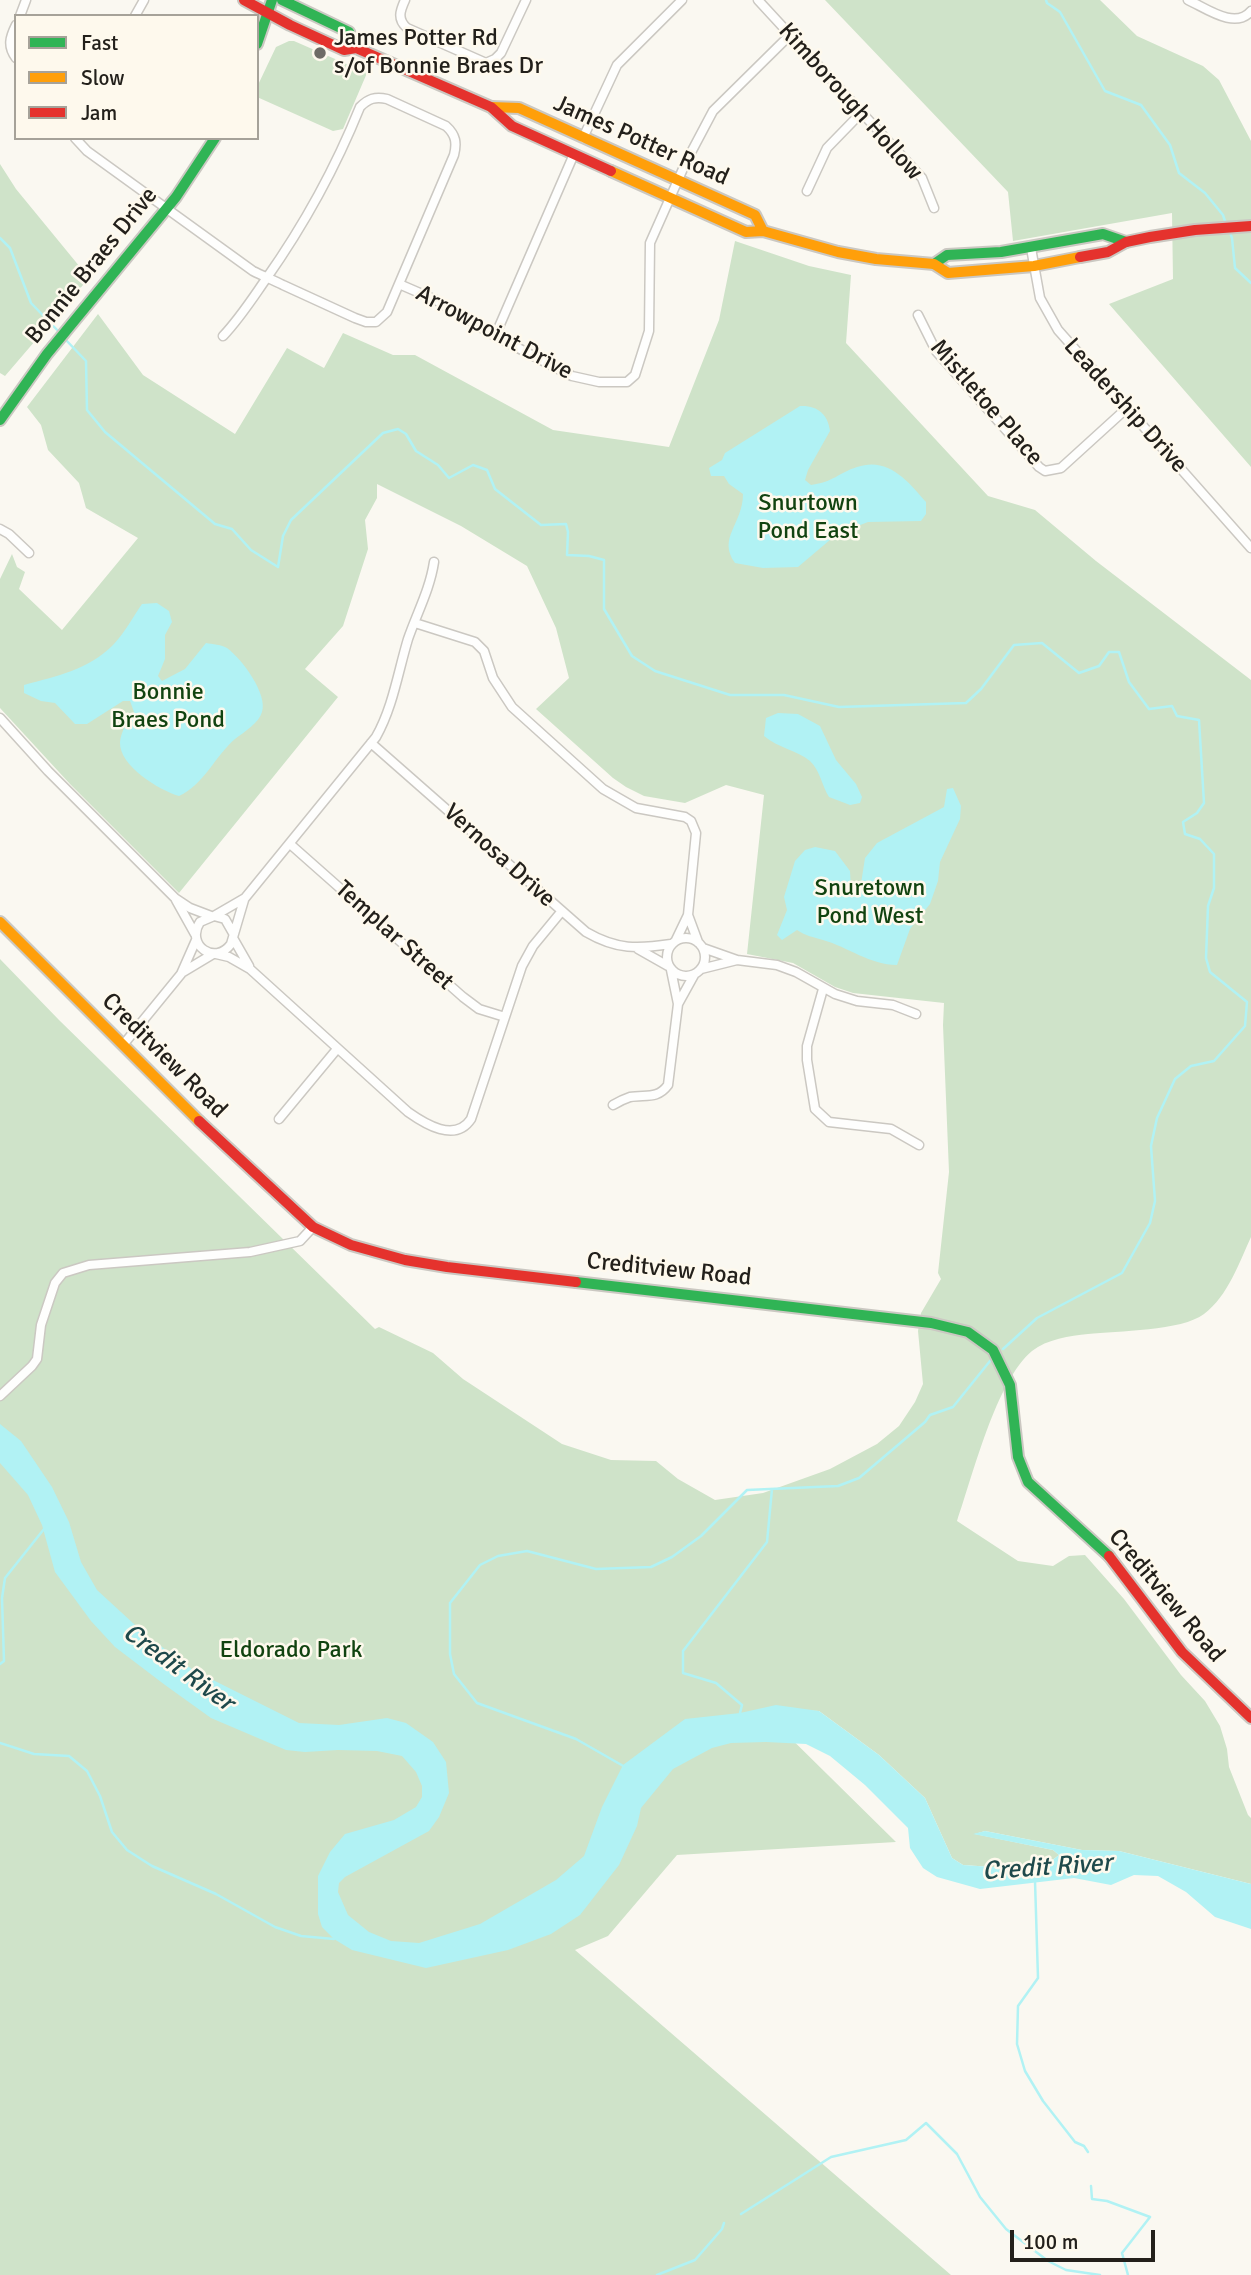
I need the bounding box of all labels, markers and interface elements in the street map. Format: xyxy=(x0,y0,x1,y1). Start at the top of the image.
legend xyxy=(14,14,259,140)
street label: Kimborough Hollow xyxy=(772,17,928,187)
place label: James Potter Rd s/of Bonnie Braes Dr xyxy=(334,25,543,81)
text: Fast xyxy=(81,30,118,56)
marker: James Potter Rd s/of Bonnie Braes Dr xyxy=(312,45,328,61)
text: Slow xyxy=(81,65,125,91)
street label: James Potter Road xyxy=(549,90,733,192)
text: Jam xyxy=(81,100,117,126)
street label: Bonnie Braes Drive xyxy=(20,182,164,350)
street label: Arrowpoint Drive xyxy=(411,280,577,386)
street label: Leadership Drive xyxy=(1057,333,1193,479)
street label: Mistletoe Place xyxy=(923,334,1049,472)
park label: Snurtown Pond East xyxy=(757,490,859,546)
park label: Bonnie Braes Pond xyxy=(111,679,225,735)
street label: Vernosa Drive xyxy=(437,798,561,914)
street label: Templar Street xyxy=(329,875,459,997)
park label: Snuretown Pond West xyxy=(815,875,925,931)
street label: Creditview Road xyxy=(95,987,233,1125)
street label: Creditview Road xyxy=(585,1247,753,1293)
street label: Creditview Road xyxy=(1102,1523,1230,1669)
water label: Credit River xyxy=(116,1617,240,1719)
park label: Eldorado Park xyxy=(219,1637,363,1665)
water label: Credit River xyxy=(981,1848,1113,1888)
scale bar xyxy=(1013,2216,1158,2260)
text: 100 m xyxy=(1023,2229,1078,2255)

